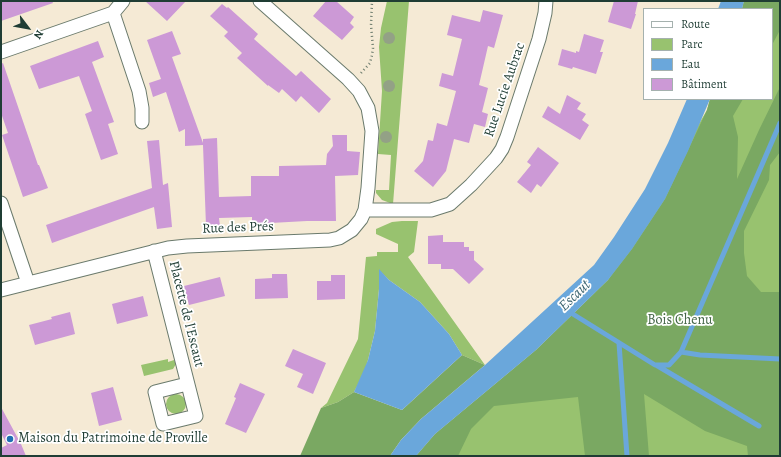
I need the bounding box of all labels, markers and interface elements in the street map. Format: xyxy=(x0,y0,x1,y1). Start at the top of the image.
north arrow xyxy=(8,8,48,48)
legend xyxy=(643,8,773,100)
text: Route xyxy=(681,16,710,32)
text: N xyxy=(30,27,47,42)
text: Parc xyxy=(681,36,703,52)
street label: Rue Lucie Aubrac xyxy=(481,41,529,139)
text: Eau xyxy=(681,56,700,72)
text: Bâtiment xyxy=(681,76,727,92)
street label: Rue des Prés xyxy=(202,218,274,238)
street label: Placette de l'Escaut xyxy=(165,259,207,369)
water label: Escaut xyxy=(555,277,595,315)
park label: Bois Chenu xyxy=(647,313,713,329)
place label: Maison du Patrimoine de Proville xyxy=(18,431,208,447)
marker: Maison du Patrimoine de Proville xyxy=(5,434,15,444)

